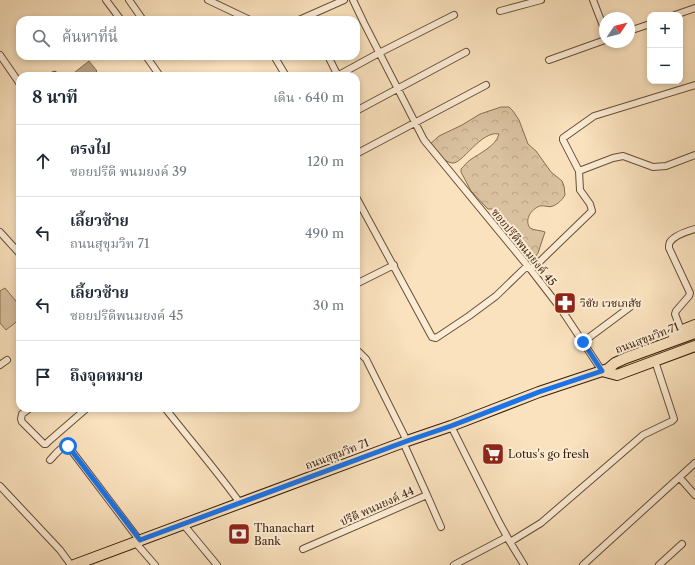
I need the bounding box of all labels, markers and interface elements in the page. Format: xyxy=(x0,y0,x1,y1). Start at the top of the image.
north arrow xyxy=(599,12,635,48)
map controls xyxy=(647,12,683,84)
button: + xyxy=(647,12,683,48)
search box xyxy=(16,16,360,60)
icon: search xyxy=(30,27,52,49)
text: ค้นหาที่นี่ xyxy=(62,27,118,46)
button: − xyxy=(647,48,683,84)
text: 8 นาที xyxy=(32,87,78,107)
text: เดิน · 640 m xyxy=(273,89,344,105)
text: ตรงไป xyxy=(70,139,111,158)
icon: ahead xyxy=(32,150,54,172)
text: 120 m xyxy=(307,153,344,169)
text: ซอยปรีดี พนมยงค์ 39 xyxy=(70,163,187,179)
street label: ซอยปรีดีพนมยงค์ 45 xyxy=(488,205,560,289)
text: เลี้ยวซ้าย xyxy=(70,211,129,230)
icon: left xyxy=(32,222,54,244)
text: 490 m xyxy=(305,225,344,241)
text: ถนนสุขุมวิท 71 xyxy=(70,235,149,251)
text: เลี้ยวซ้าย xyxy=(70,283,129,302)
pharmacy icon: วิชัย เวชเภสัช xyxy=(552,290,578,316)
icon: left xyxy=(32,294,54,316)
place label: วิชัย เวชเภสัช xyxy=(580,296,641,310)
text: 30 m xyxy=(313,297,344,313)
text: ซอยปรีดีพนมยงค์ 45 xyxy=(70,307,183,323)
street label: ถนนสุขุมวิท 71 xyxy=(613,319,682,358)
route end xyxy=(574,333,592,351)
icon: arrive xyxy=(32,366,54,388)
text: ถึงจุดหมาย xyxy=(70,366,143,385)
street label: ถนนสุขุมวิท 71 xyxy=(303,435,372,474)
route start xyxy=(59,437,77,455)
supermarket icon: Lotus's go fresh xyxy=(480,441,506,467)
place label: Lotus's go fresh xyxy=(508,447,589,461)
street label: ปรีดี พนมยงค์ 44 xyxy=(338,483,416,529)
bank icon: Thanachart Bank xyxy=(226,521,252,547)
place label: Thanachart Bank xyxy=(254,521,315,548)

